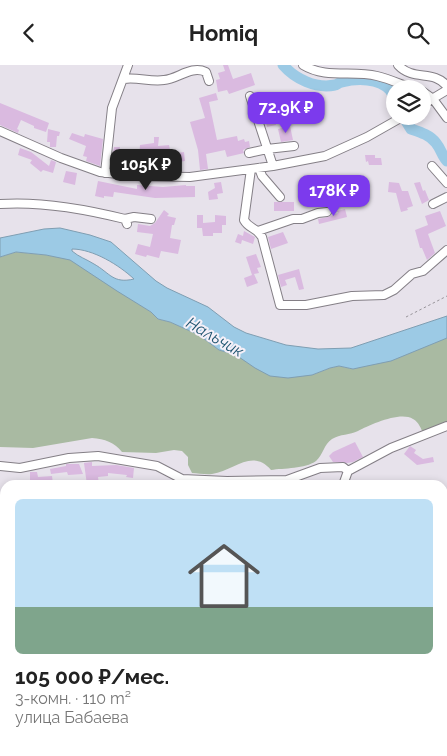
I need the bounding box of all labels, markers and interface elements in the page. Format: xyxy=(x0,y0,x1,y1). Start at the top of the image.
icon: back xyxy=(15,19,43,47)
icon: search xyxy=(404,19,432,47)
text: Homiq xyxy=(189,20,258,46)
map controls xyxy=(386,80,431,125)
button: layers xyxy=(386,80,431,125)
pin: 72.9K ₽ xyxy=(240,92,332,134)
text: 72.9K ₽ xyxy=(259,98,313,117)
pin: 105K ₽ xyxy=(105,149,187,191)
text: 105K ₽ xyxy=(121,155,171,174)
pin: 178K ₽ xyxy=(293,175,375,217)
text: 178K ₽ xyxy=(309,181,359,200)
water label: Нальчик xyxy=(183,313,247,361)
icon: home xyxy=(179,531,269,621)
text: 105 000 ₽/мес. xyxy=(15,664,169,689)
text: 3-комн. · 110 m² xyxy=(15,689,131,708)
text: улица Бабаева xyxy=(15,708,129,727)

